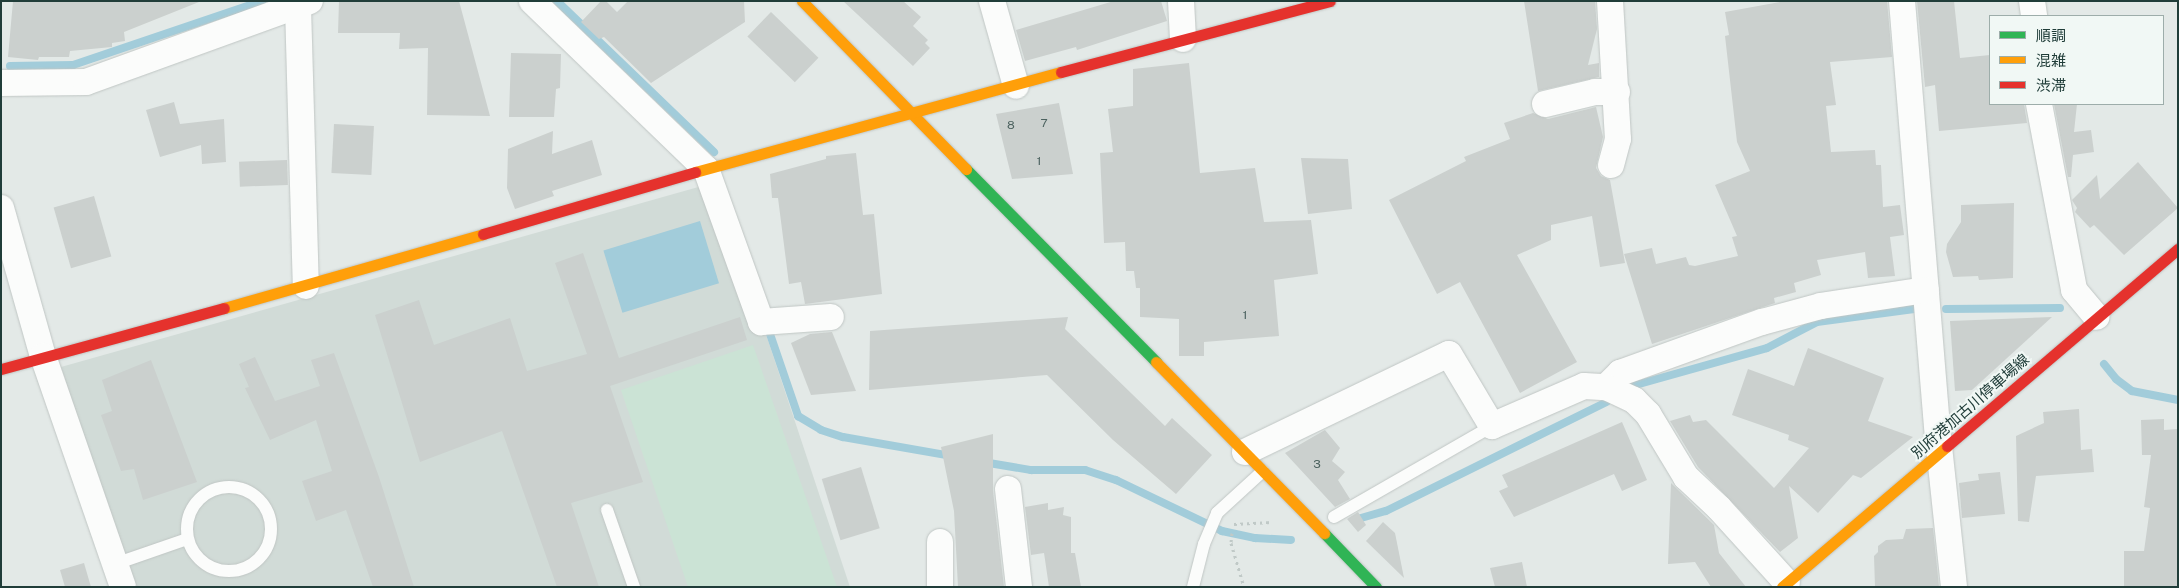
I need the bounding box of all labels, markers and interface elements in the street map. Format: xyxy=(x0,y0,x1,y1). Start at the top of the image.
legend xyxy=(1989,15,2164,105)
text: 順調 xyxy=(2036,27,2066,44)
text: 混雑 xyxy=(2036,52,2066,69)
text: 渋滞 xyxy=(2036,77,2066,94)
house number: 7 xyxy=(1040,117,1048,131)
house number: 8 xyxy=(1007,119,1015,133)
house number: 1 xyxy=(1037,155,1041,169)
house number: 1 xyxy=(1243,309,1247,323)
street label: 別府港加古川停車場線 xyxy=(1907,350,2033,462)
house number: 3 xyxy=(1313,458,1321,472)

